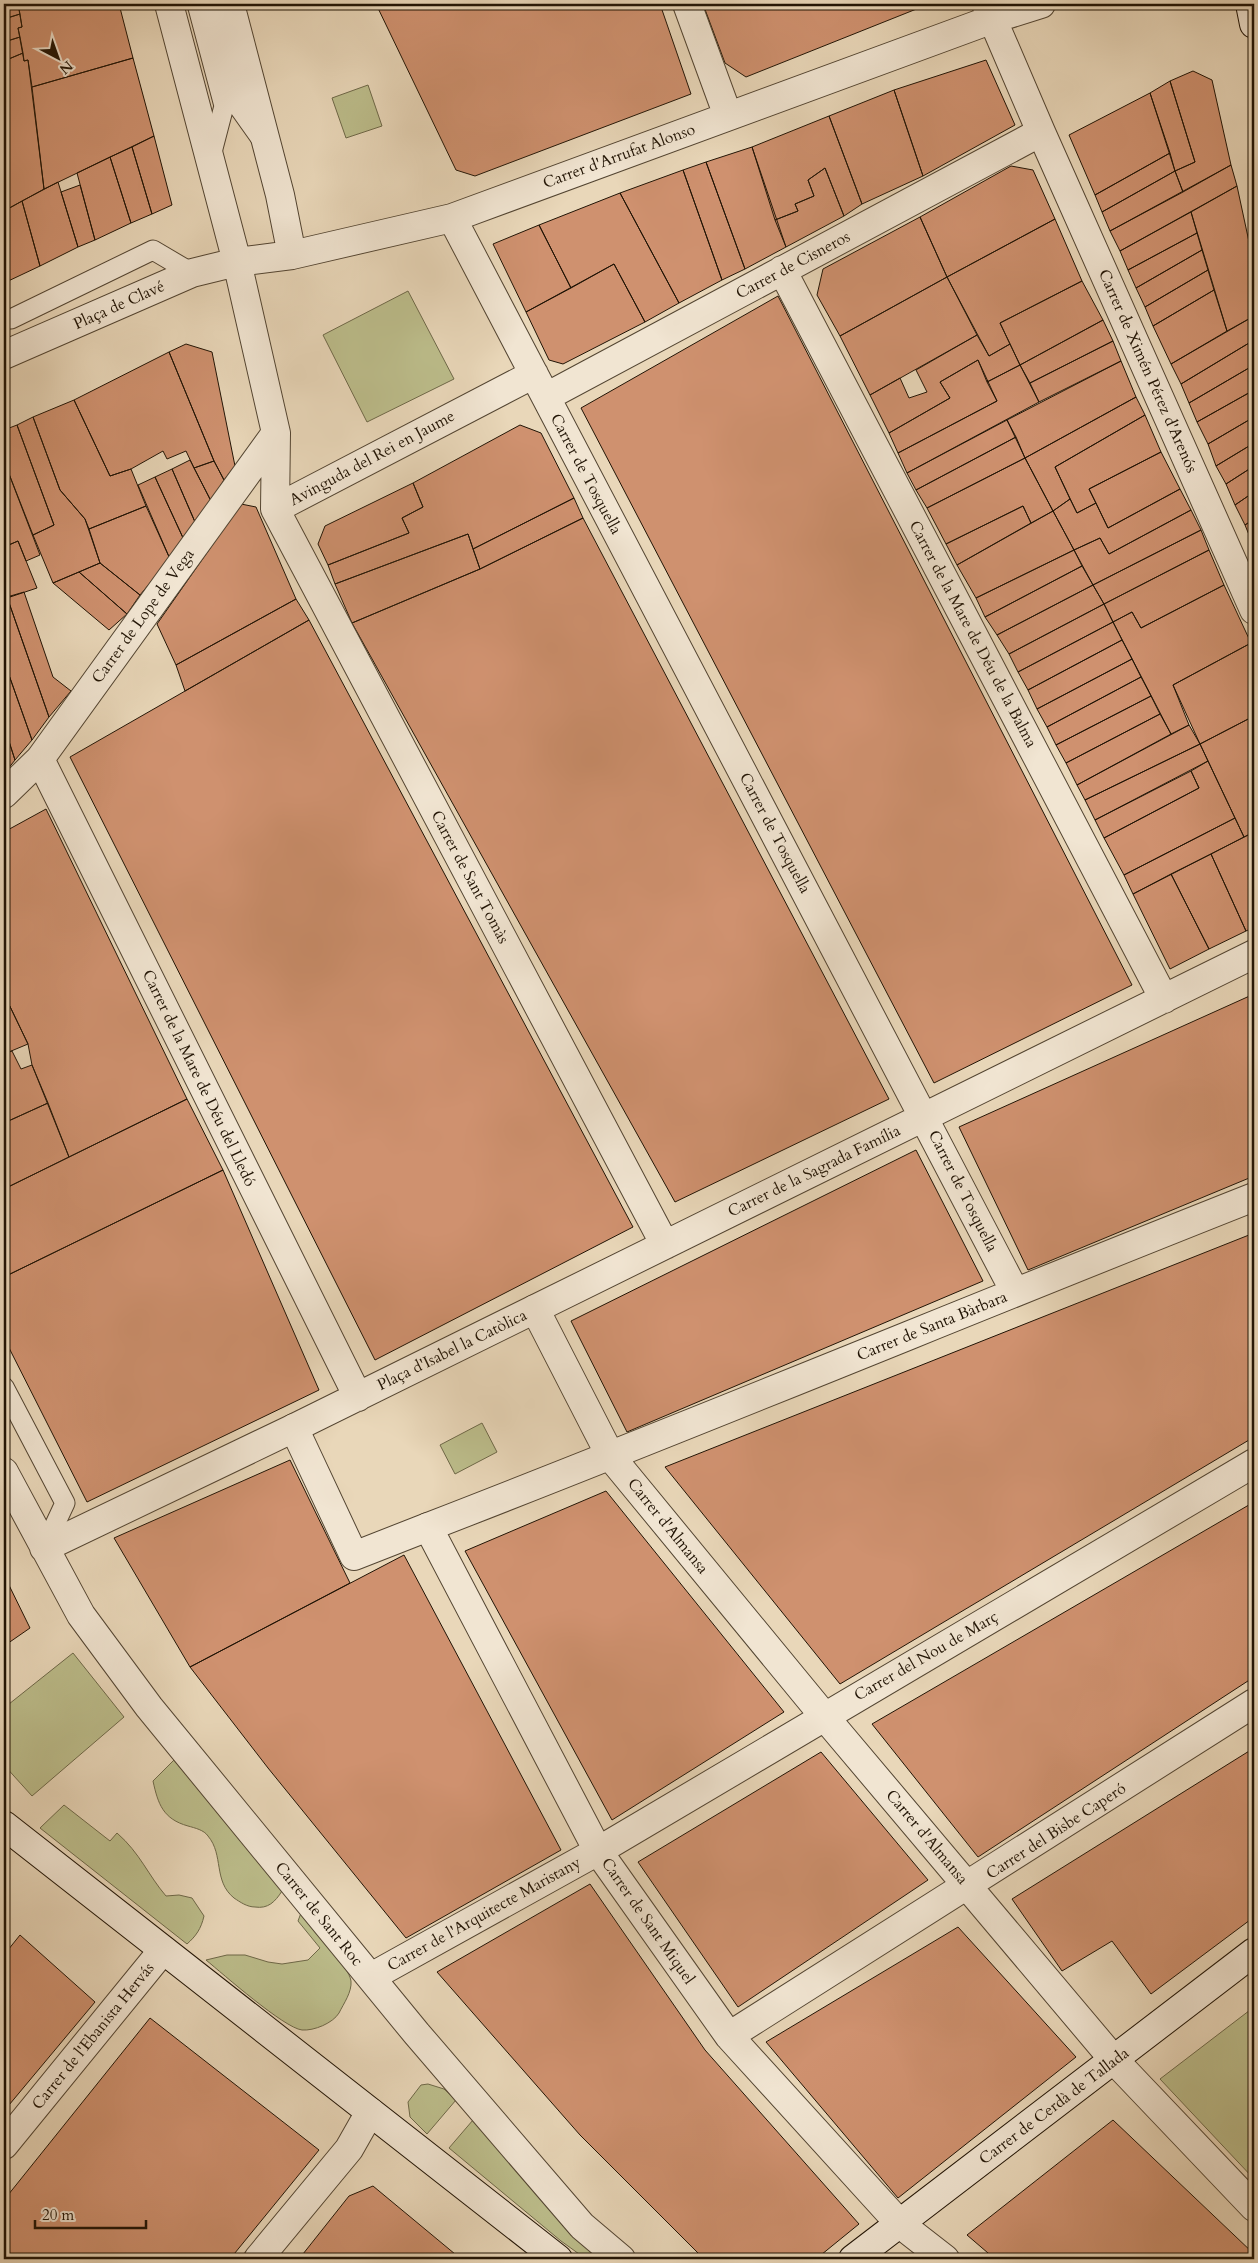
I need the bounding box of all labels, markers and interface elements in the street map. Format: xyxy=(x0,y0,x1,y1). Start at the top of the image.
north arrow xyxy=(32,32,82,82)
text: N xyxy=(55,56,77,79)
street label: Carrer d'Arrufat Alonso xyxy=(540,118,699,194)
street label: Carrer de Cisneros xyxy=(732,226,854,304)
street label: Carrer de Ximén Pérez d'Arenós xyxy=(1093,266,1203,476)
street label: Plaça de Clavé xyxy=(70,275,168,335)
street label: Avinguda del Rei en Jaume xyxy=(285,405,459,511)
street label: Carrer de Tosquella xyxy=(545,410,627,538)
street label: Carrer de la Mare de Déu de la Balma xyxy=(904,517,1042,751)
street label: Carrer de Lope de Vega xyxy=(87,544,199,688)
street label: Carrer de Tosquella xyxy=(734,769,816,897)
street label: Carrer de Sant Tomàs xyxy=(426,807,514,947)
street label: Carrer de la Mare de Déu del Lledó xyxy=(137,966,261,1190)
street label: Carrer de la Sagrada Família xyxy=(724,1120,904,1222)
street label: Carrer de Tosquella xyxy=(923,1126,1003,1256)
street label: Carrer de Santa Bàrbara xyxy=(853,1286,1011,1366)
street label: Plaça d'Isabel la Catòlica xyxy=(373,1304,531,1396)
street label: Carrer d'Almansa xyxy=(622,1473,714,1579)
street label: Carrer del Nou de Març xyxy=(850,1606,1002,1706)
street label: Carrer del Bisbe Caperó xyxy=(982,1777,1130,1885)
street label: Carrer d'Almansa xyxy=(881,1785,973,1889)
street label: Carrer de l'Arquitecte Maristany xyxy=(383,1851,585,1977)
street label: Carrer de Sant Miquel xyxy=(596,1853,700,1989)
street label: Carrer de Sant Roc xyxy=(270,1857,368,1971)
street label: Carrer de l'Ebanista Hervás xyxy=(27,1958,159,2114)
street label: Carrer de Cerdà de Tallada xyxy=(974,2042,1134,2170)
scale bar xyxy=(35,2198,146,2230)
text: 20 m xyxy=(42,2205,74,2225)

